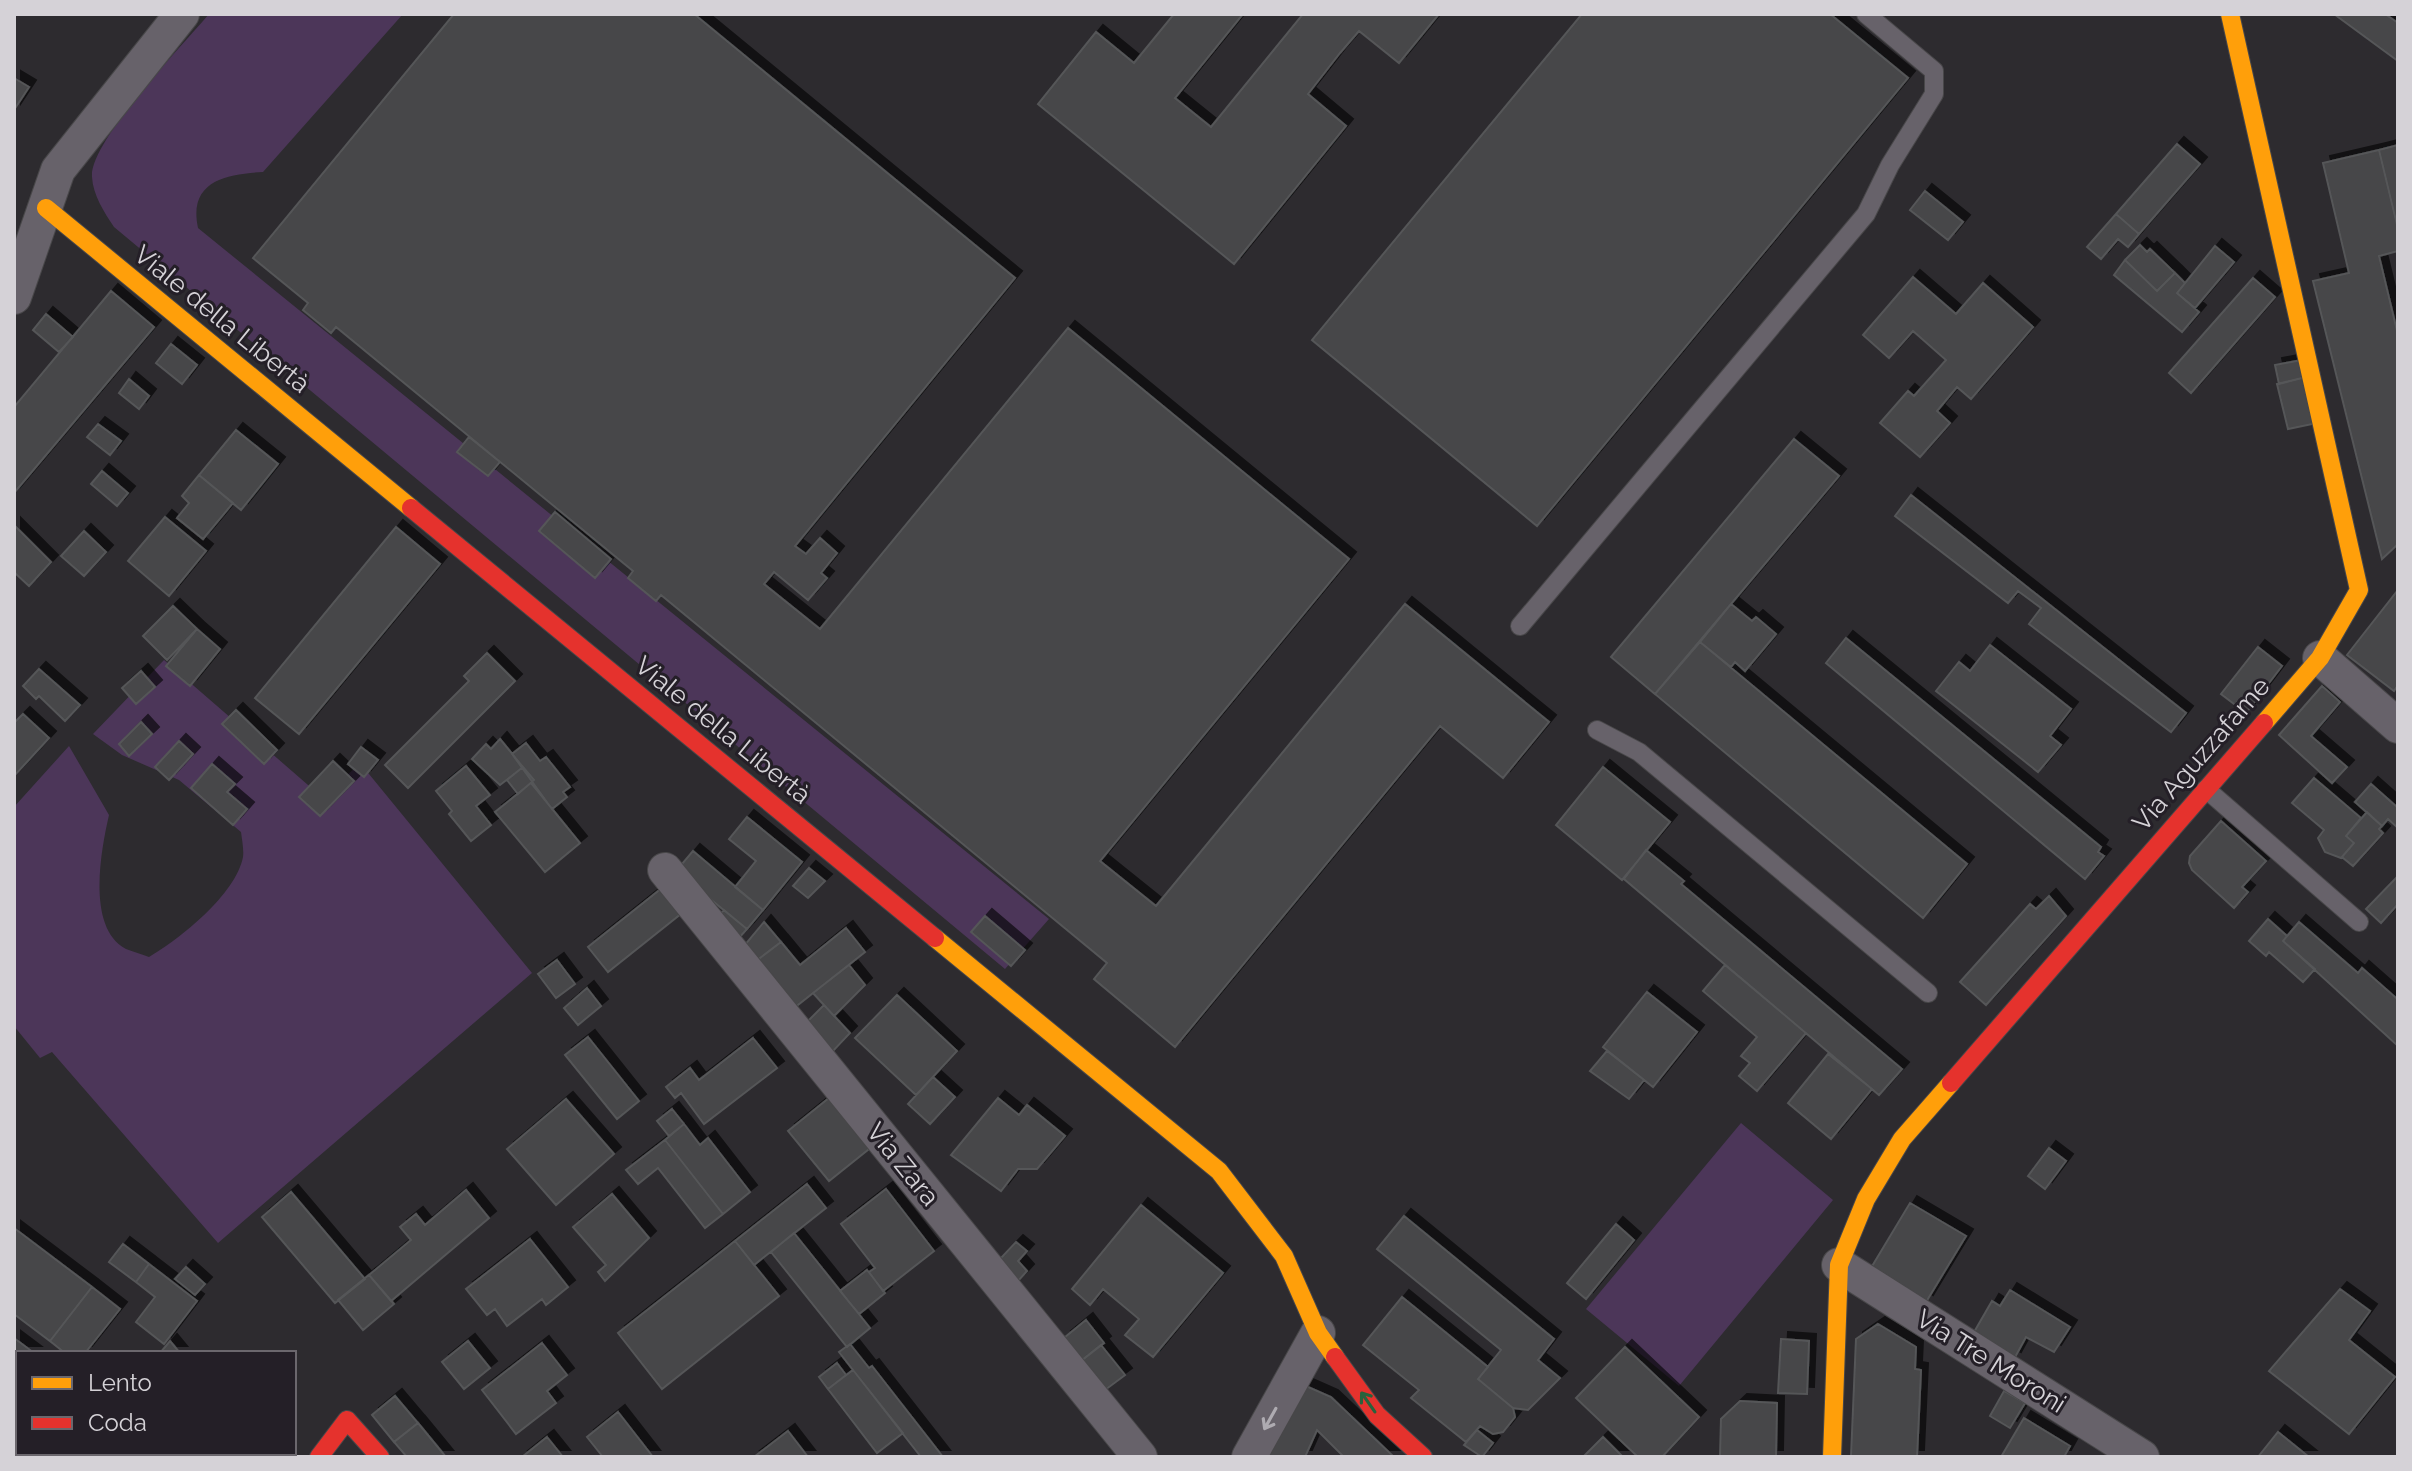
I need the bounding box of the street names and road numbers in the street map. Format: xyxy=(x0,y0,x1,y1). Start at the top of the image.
street label: Viale della Libertà xyxy=(128,239,316,399)
street label: Viale della Libertà xyxy=(629,650,817,810)
street label: Via Aguzzafame xyxy=(2126,671,2276,837)
street label: Via Zara xyxy=(861,1117,945,1211)
street label: Via Tre Moroni xyxy=(1911,1303,2071,1419)

